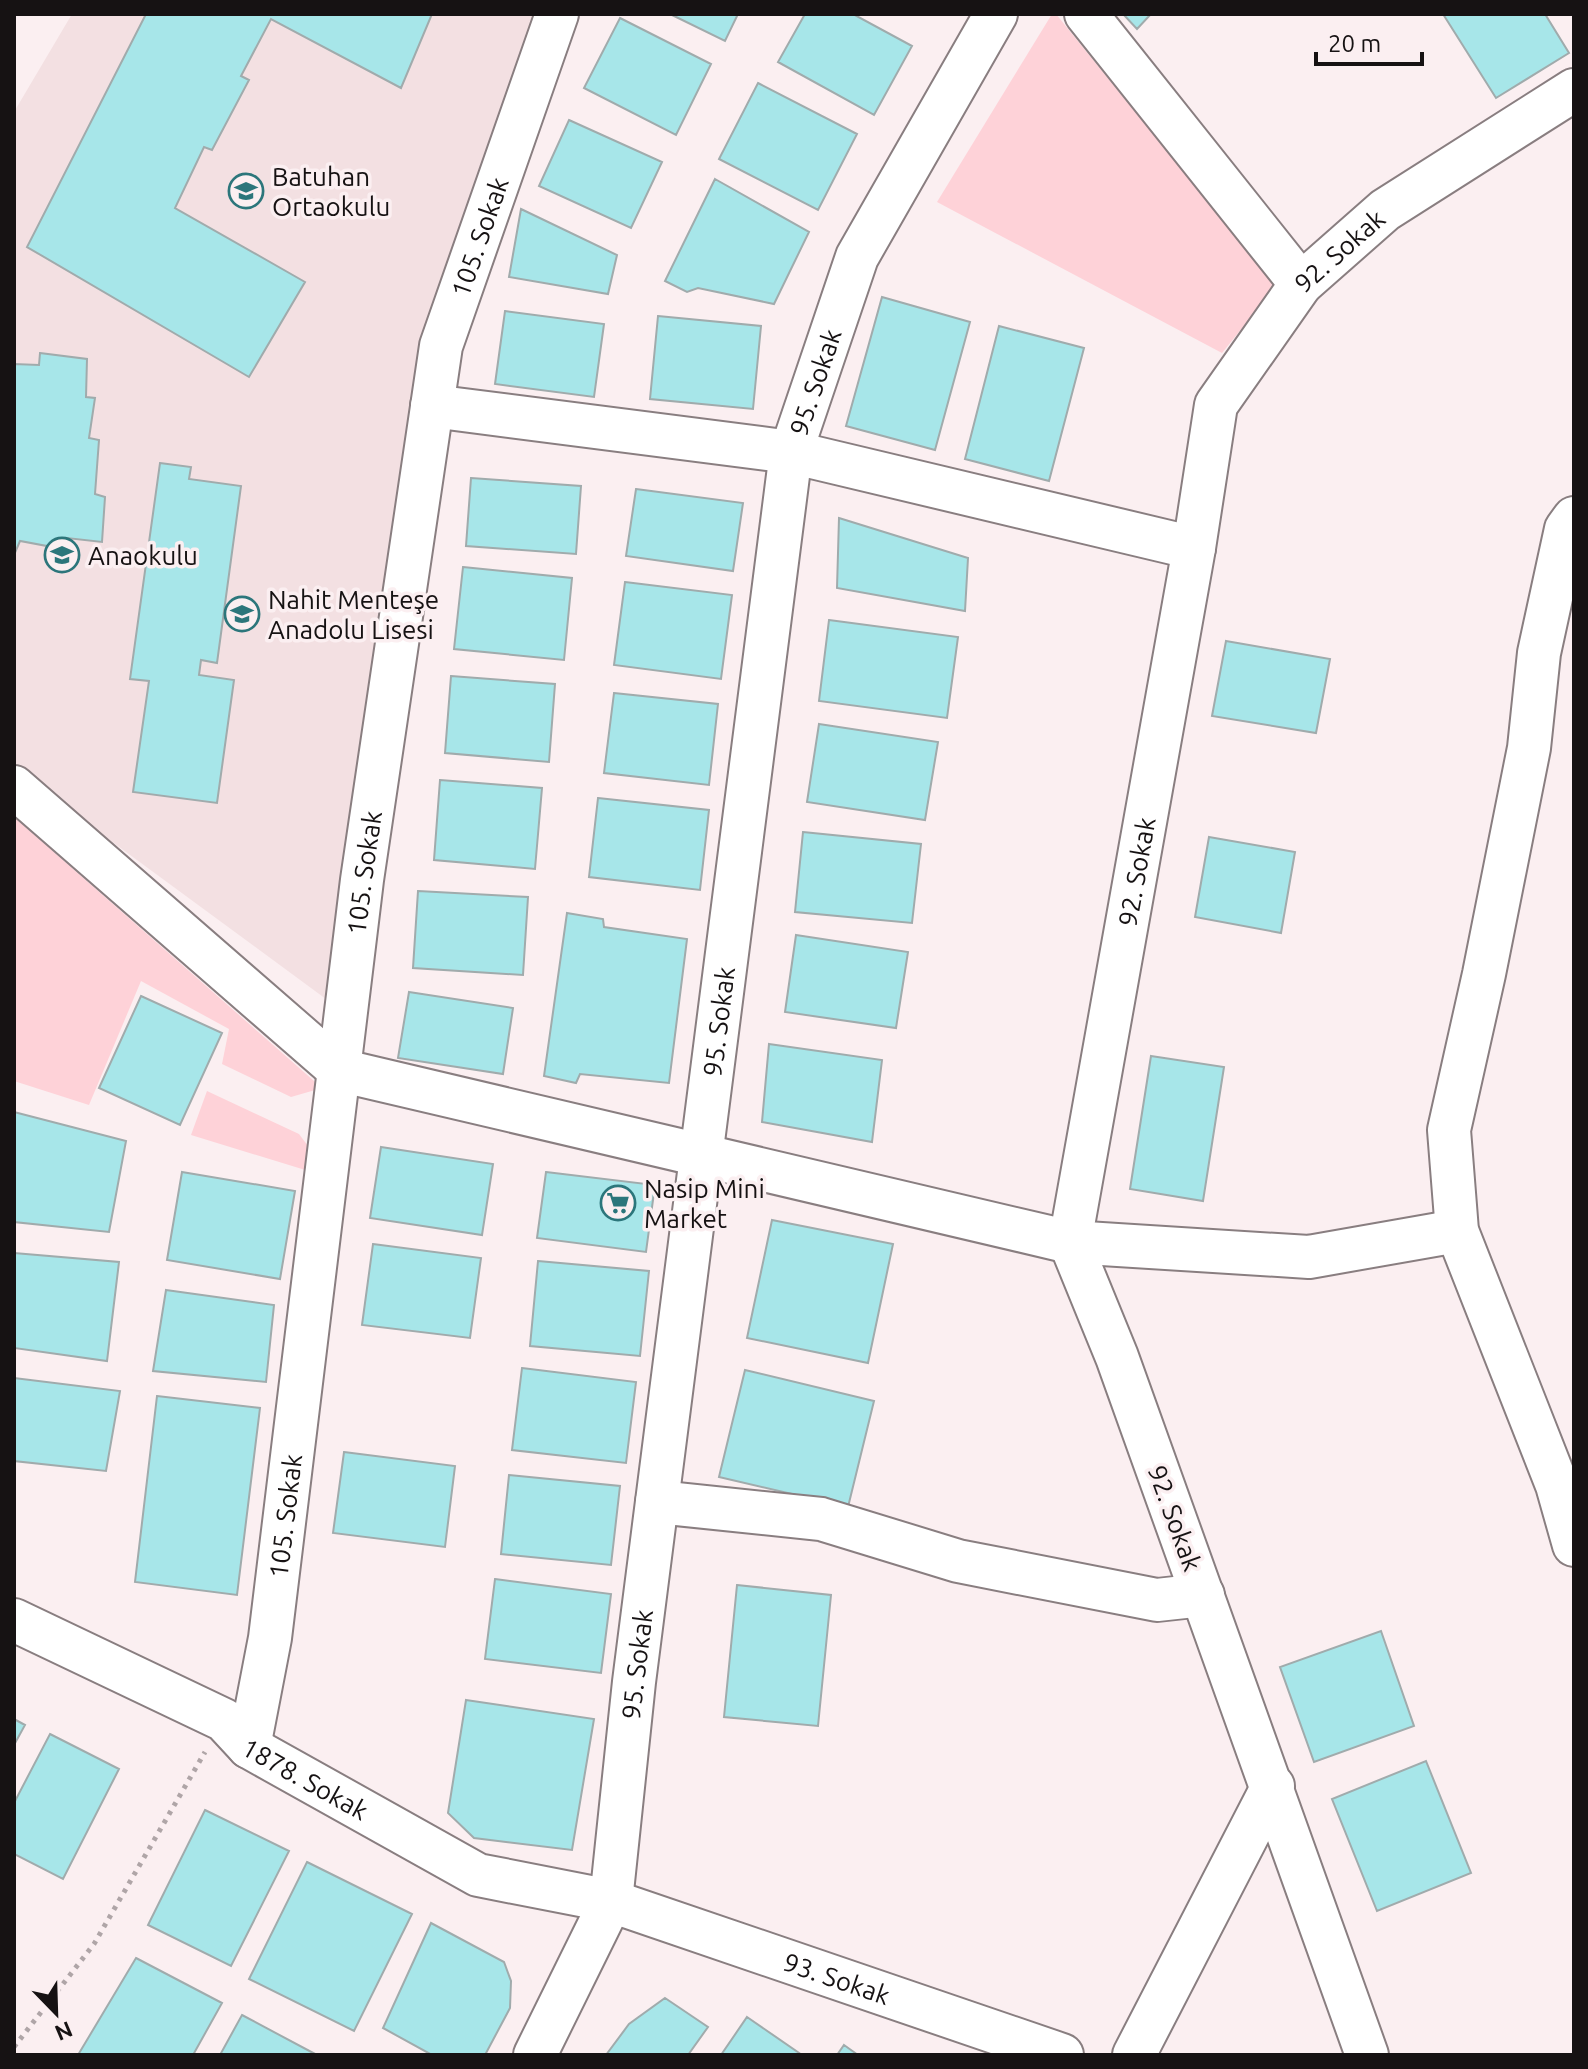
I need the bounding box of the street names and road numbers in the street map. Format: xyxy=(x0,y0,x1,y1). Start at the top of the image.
street label: 105. Sokak xyxy=(445,173,513,301)
street label: 92. Sokak xyxy=(1288,203,1390,298)
street label: 95. Sokak xyxy=(783,325,846,439)
street label: 105. Sokak xyxy=(341,809,387,936)
street label: 92. Sokak xyxy=(1112,815,1160,928)
street label: 95. Sokak xyxy=(697,965,740,1078)
street label: 105. Sokak xyxy=(263,1452,307,1580)
street label: 92. Sokak xyxy=(1143,1461,1207,1575)
street label: 95. Sokak xyxy=(616,1608,658,1720)
street label: 1878. Sokak xyxy=(237,1732,373,1825)
street label: 93. Sokak xyxy=(780,1947,894,2010)

